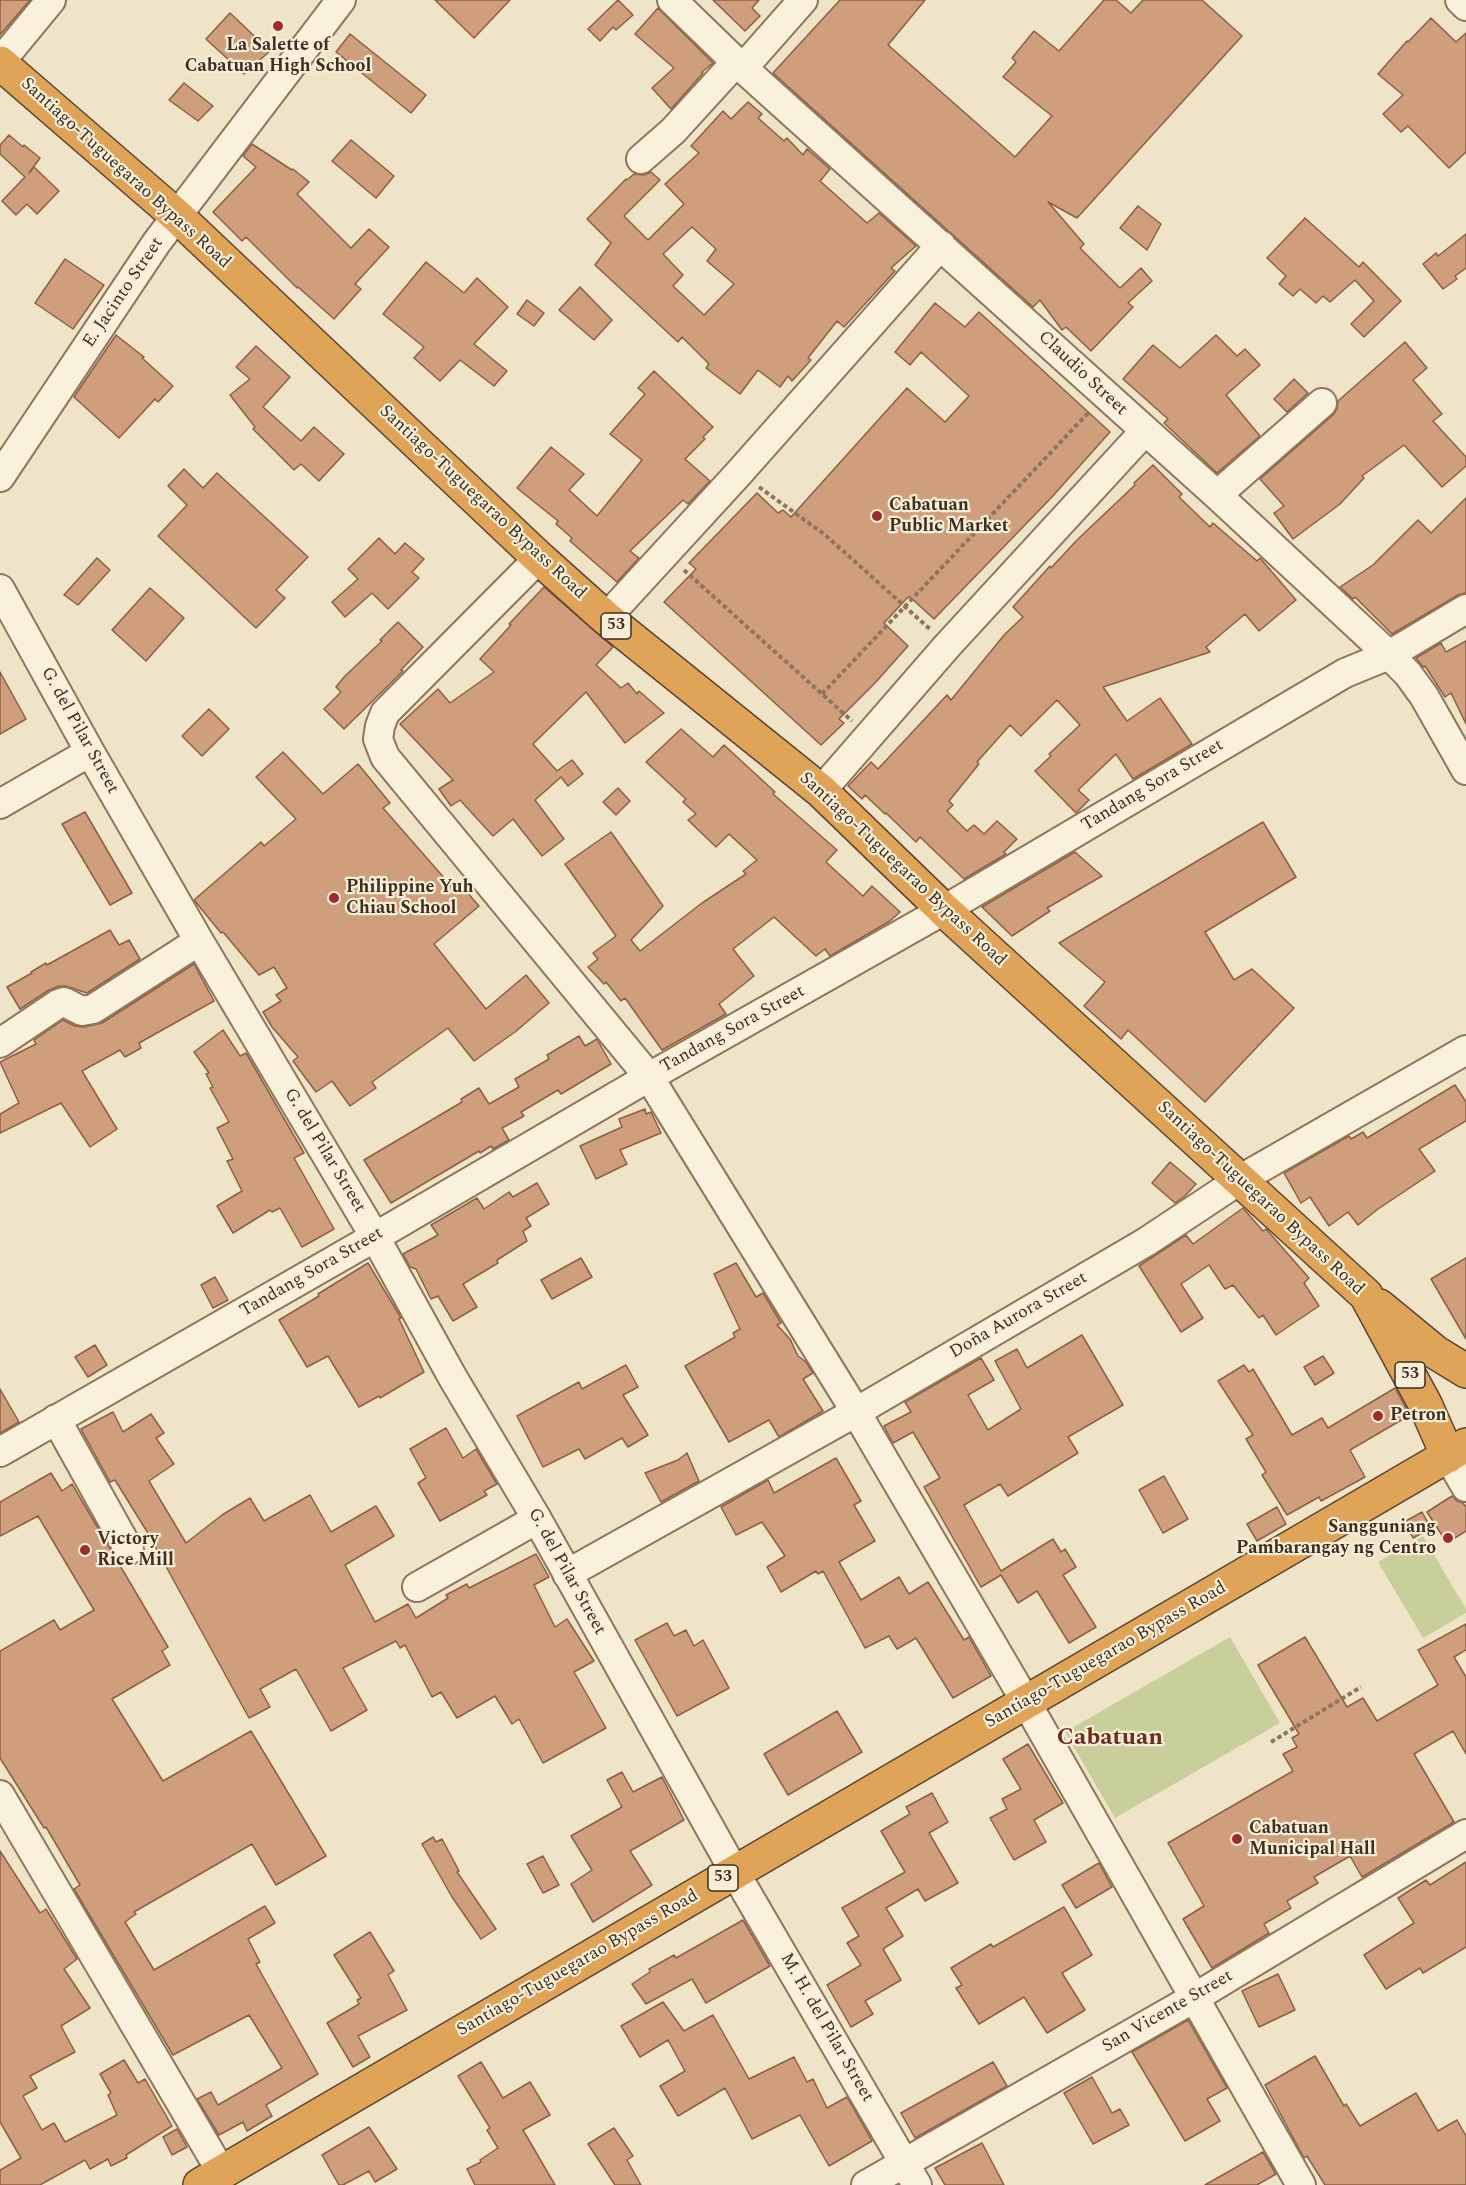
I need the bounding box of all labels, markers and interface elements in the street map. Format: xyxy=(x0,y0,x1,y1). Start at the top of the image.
marker: La Salette of Cabatuan High School xyxy=(271,19,285,33)
place label: La Salette of Cabatuan High School xyxy=(185,35,371,78)
street label: Santiago-Tuguegarao Bypass Road xyxy=(16,74,234,274)
street label: E. Jacinto Street xyxy=(79,234,169,352)
street label: Claudio Street xyxy=(1033,327,1131,421)
street label: Santiago-Tuguegarao Bypass Road xyxy=(374,401,590,605)
place label: Cabatuan Public Market xyxy=(889,495,1009,538)
marker: Cabatuan Public Market xyxy=(870,509,884,523)
road number: 53 xyxy=(601,613,631,639)
street label: G. del Pilar Street xyxy=(35,664,123,798)
street label: Tandang Sora Street xyxy=(1078,735,1228,837)
street label: Santiago-Tuguegarao Bypass Road xyxy=(794,768,1010,972)
place label: Philippine Yuh Chiau School xyxy=(346,877,474,920)
marker: Philippine Yuh Chiau School xyxy=(327,891,341,905)
street label: Tandang Sora Street xyxy=(657,981,809,1079)
street label: G. del Pilar Street xyxy=(278,1085,370,1217)
street label: Santiago-Tuguegarao Bypass Road xyxy=(1152,1097,1368,1301)
street label: Tandang Sora Street xyxy=(237,1223,387,1323)
street label: Doña Aurora Street xyxy=(946,1268,1092,1364)
road number: 53 xyxy=(1395,1362,1425,1388)
place label: Petron xyxy=(1390,1405,1447,1427)
marker: Petron xyxy=(1371,1409,1385,1423)
street label: G. del Pilar Street xyxy=(522,1505,610,1639)
place label: Sangguniang Pambarangay ng Centro xyxy=(1236,1517,1436,1559)
place label: Victory Rice Mill xyxy=(97,1529,174,1572)
marker: Sangguniang Pambarangay ng Centro xyxy=(1441,1531,1455,1545)
marker: Victory Rice Mill xyxy=(78,1543,92,1557)
street label: Santiago-Tuguegarao Bypass Road xyxy=(982,1578,1230,1734)
district label: Cabatuan xyxy=(1057,1725,1163,1753)
place label: Cabatuan Municipal Hall xyxy=(1249,1818,1376,1860)
marker: Cabatuan Municipal Hall xyxy=(1230,1832,1244,1846)
road number: 53 xyxy=(708,1865,738,1891)
street label: Santiago-Tuguegarao Bypass Road xyxy=(454,1886,702,2042)
street label: M. H. del Pilar Street xyxy=(775,1950,877,2106)
street label: San Vicente Street xyxy=(1099,1966,1237,2058)

